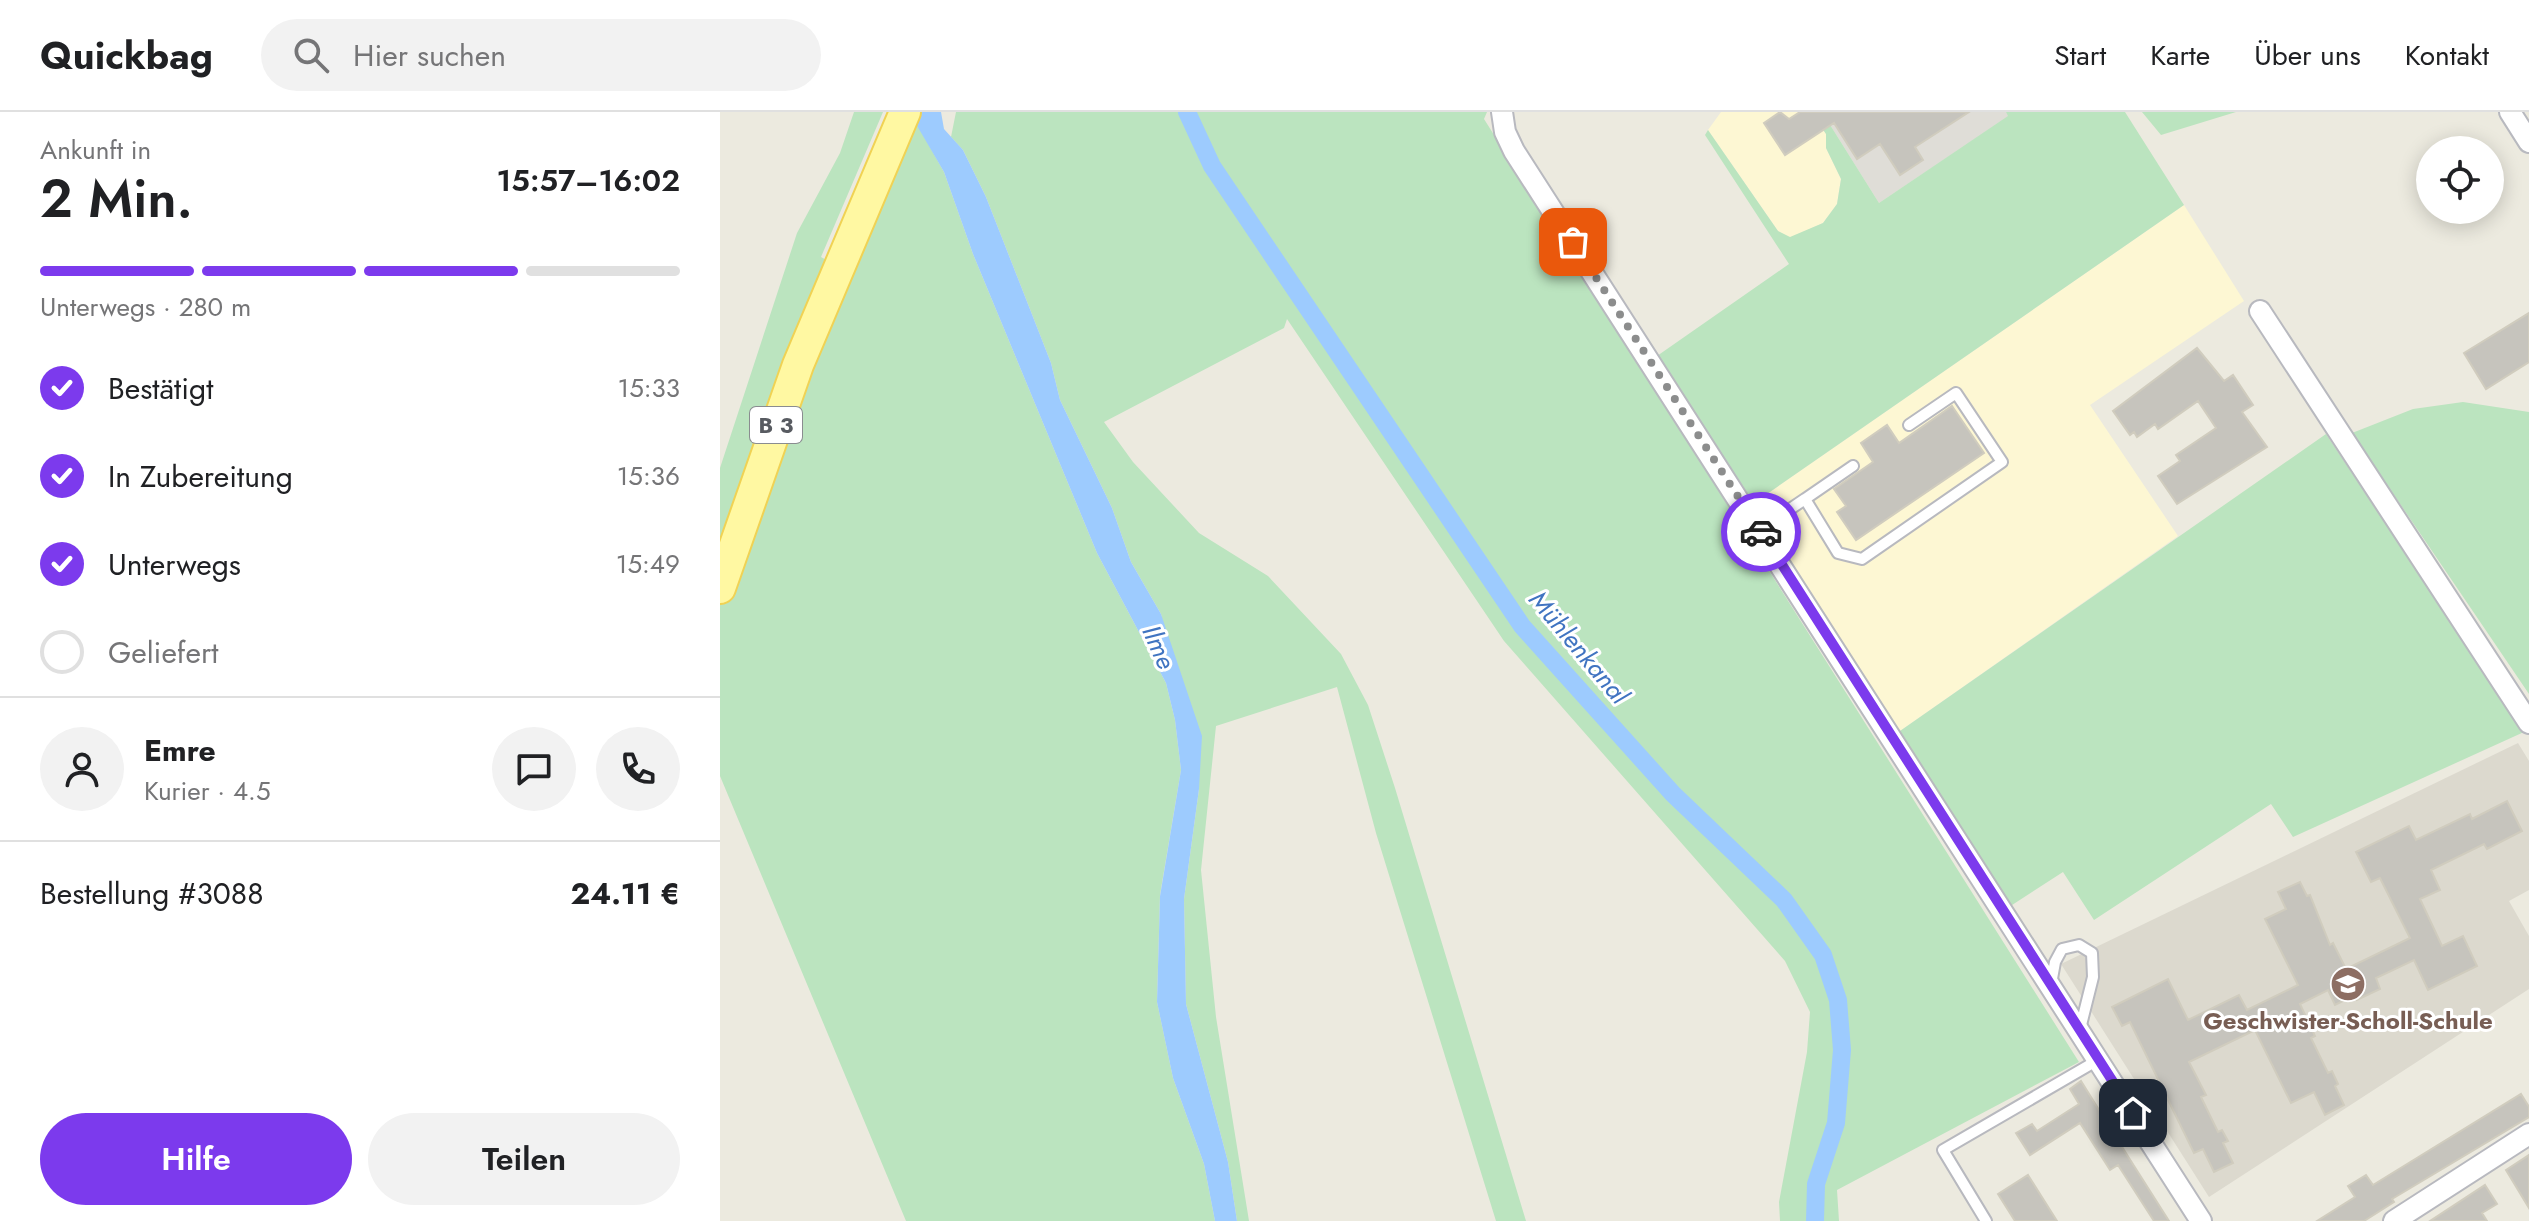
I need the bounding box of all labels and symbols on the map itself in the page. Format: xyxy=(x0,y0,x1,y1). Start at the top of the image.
pin xyxy=(1539,208,1607,276)
road number: B 3 xyxy=(750,407,802,443)
courier xyxy=(1721,492,1801,572)
water label: Mühlenkanal xyxy=(1520,582,1639,713)
water label: Ilme xyxy=(1133,619,1185,675)
school or university icon: Geschwister-Scholl-Schule xyxy=(2329,965,2367,1003)
place label: Geschwister-Scholl-Schule xyxy=(2203,1003,2493,1038)
pin xyxy=(2099,1079,2167,1147)

